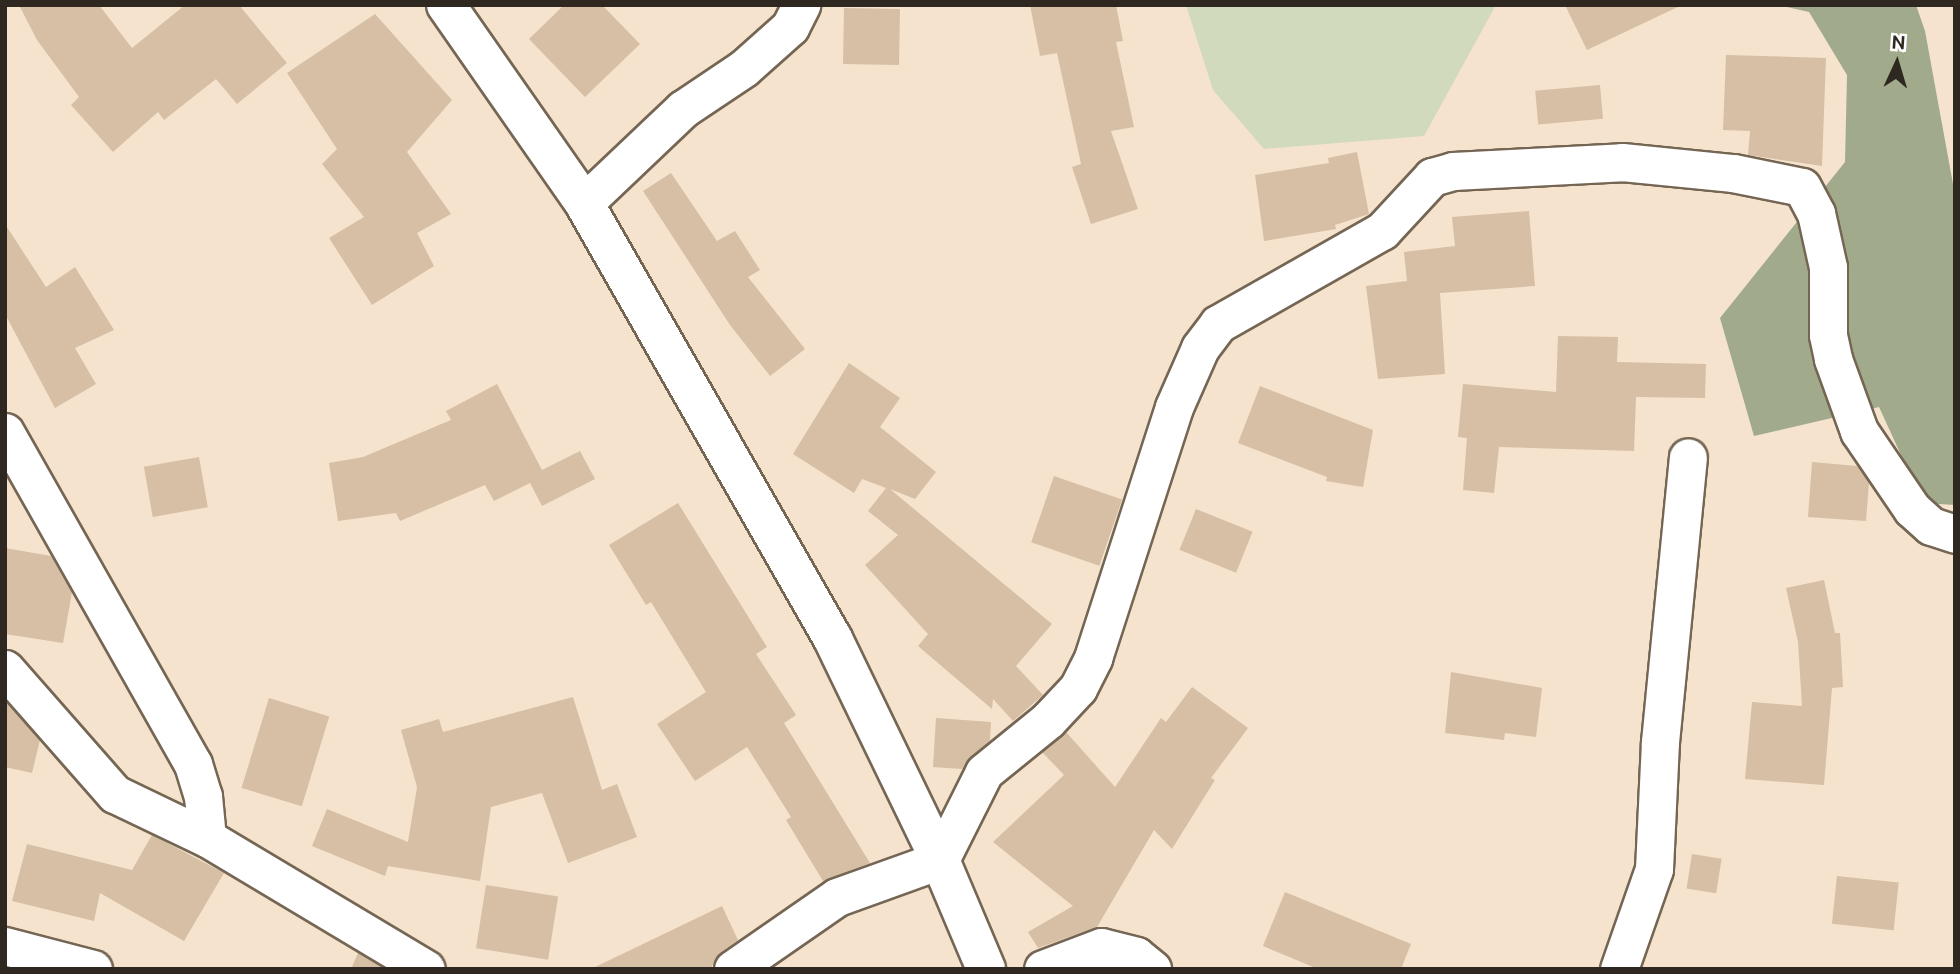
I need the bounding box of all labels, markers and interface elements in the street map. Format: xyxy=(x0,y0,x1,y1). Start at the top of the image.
north arrow xyxy=(1862,28,1932,98)
text: N xyxy=(1891,31,1906,54)

